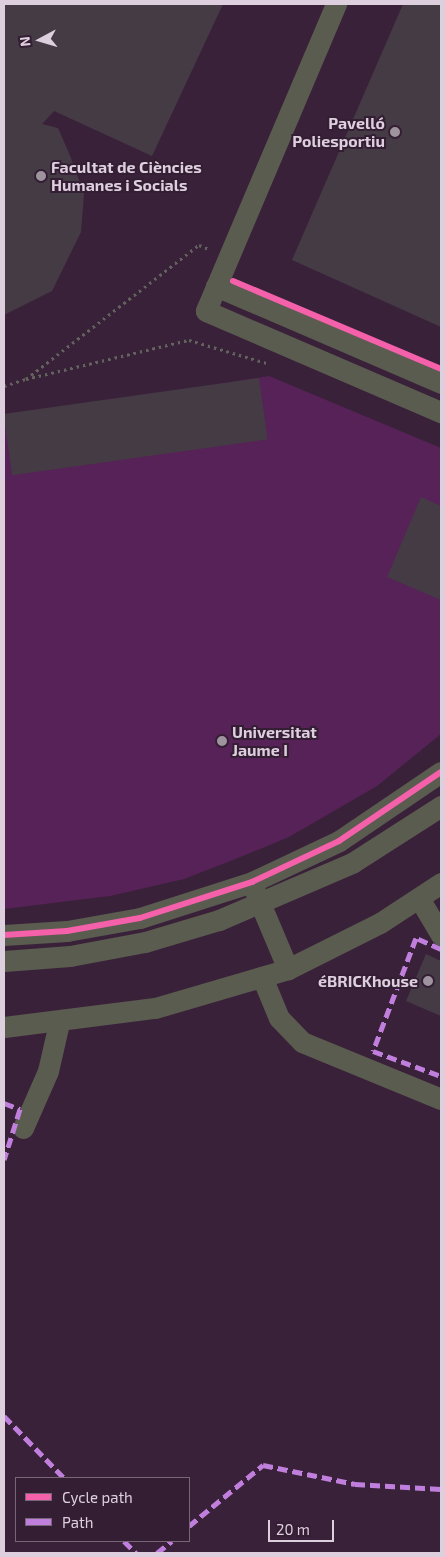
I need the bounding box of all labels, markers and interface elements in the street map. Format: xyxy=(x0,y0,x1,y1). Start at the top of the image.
north arrow xyxy=(15,15,65,65)
text: N xyxy=(16,36,34,48)
place label: Pavelló Poliesportiu xyxy=(292,113,385,151)
marker: Pavelló Poliesportiu xyxy=(389,126,401,138)
place label: Facultat de Ciències Humanes i Socials xyxy=(51,157,202,195)
marker: Facultat de Ciències Humanes i Socials xyxy=(35,170,47,182)
place label: Universitat Jaume I xyxy=(232,722,317,760)
marker: Universitat Jaume I xyxy=(216,735,228,747)
place label: éBRICKhouse xyxy=(318,971,418,991)
marker: éBRICKhouse xyxy=(422,975,434,987)
legend xyxy=(15,1477,190,1542)
text: Cycle path xyxy=(62,1488,133,1506)
scale bar xyxy=(270,1510,336,1542)
text: Path xyxy=(62,1513,93,1531)
text: 20 m xyxy=(276,1520,310,1538)

